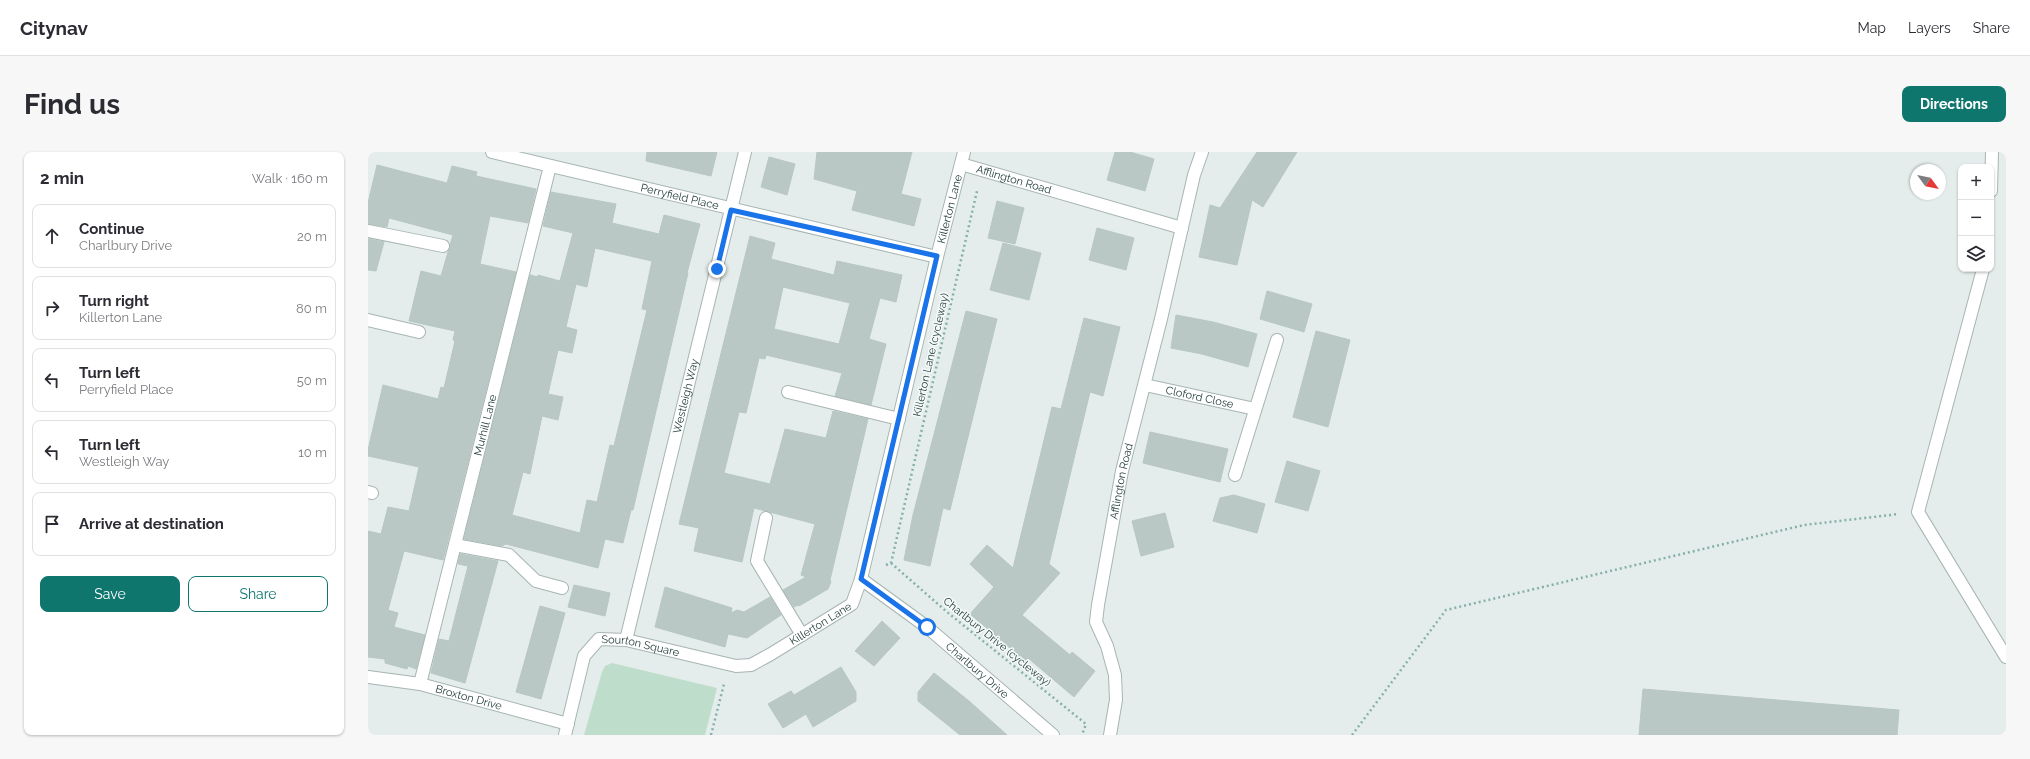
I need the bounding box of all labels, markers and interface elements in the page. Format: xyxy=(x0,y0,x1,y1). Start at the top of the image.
text: Citynav xyxy=(20,17,88,39)
text: Map xyxy=(1858,20,1886,36)
text: Layers xyxy=(1908,20,1951,36)
text: Share xyxy=(1973,20,2010,36)
button: Directions xyxy=(1902,86,2006,122)
text: Find us xyxy=(24,88,120,121)
street label: Afflington Road xyxy=(975,162,1053,196)
north arrow xyxy=(1910,164,1946,200)
map controls xyxy=(1958,164,1994,272)
button: + xyxy=(1958,164,1994,200)
text: 2 min xyxy=(40,168,84,188)
text: Walk · 160 m xyxy=(252,171,328,186)
street label: Killerton Lane xyxy=(934,173,965,245)
street label: Perryfield Place xyxy=(639,181,721,212)
button: − xyxy=(1958,200,1994,236)
text: Continue xyxy=(79,220,144,238)
icon: ahead xyxy=(41,225,63,247)
text: 20 m xyxy=(297,229,327,244)
button: layers xyxy=(1958,236,1994,272)
text: Charlbury Drive xyxy=(79,238,172,253)
route end xyxy=(708,260,726,278)
text: Turn right xyxy=(79,292,149,310)
street label: Killerton Lane (cycleway) xyxy=(910,292,952,418)
icon: right xyxy=(41,297,63,319)
text: 80 m xyxy=(296,301,327,316)
text: Killerton Lane xyxy=(79,310,162,325)
street label: Westleigh Way xyxy=(670,357,701,435)
text: Turn left xyxy=(79,364,140,382)
icon: left xyxy=(41,369,63,391)
text: 50 m xyxy=(297,373,327,388)
text: Perryfield Place xyxy=(79,382,173,397)
street label: Cloford Close xyxy=(1164,383,1235,411)
street label: Murhill Lane xyxy=(471,393,499,457)
text: Turn left xyxy=(79,436,140,454)
icon: left xyxy=(41,441,63,463)
street label: Afflington Road xyxy=(1107,442,1135,520)
text: 10 m xyxy=(298,445,327,460)
text: Westleigh Way xyxy=(79,454,169,469)
icon: arrive xyxy=(41,513,63,535)
text: Arrive at destination xyxy=(79,515,224,533)
button: Save xyxy=(40,576,180,612)
button: Share xyxy=(188,576,328,612)
street label: Charlbury Drive (cycleway) xyxy=(940,594,1054,690)
street label: Killerton Lane xyxy=(787,599,854,647)
route start xyxy=(918,618,936,636)
street label: Sourton Square xyxy=(601,633,681,659)
street label: Charlbury Drive xyxy=(943,639,1011,701)
street label: Broxton Drive xyxy=(434,682,504,713)

